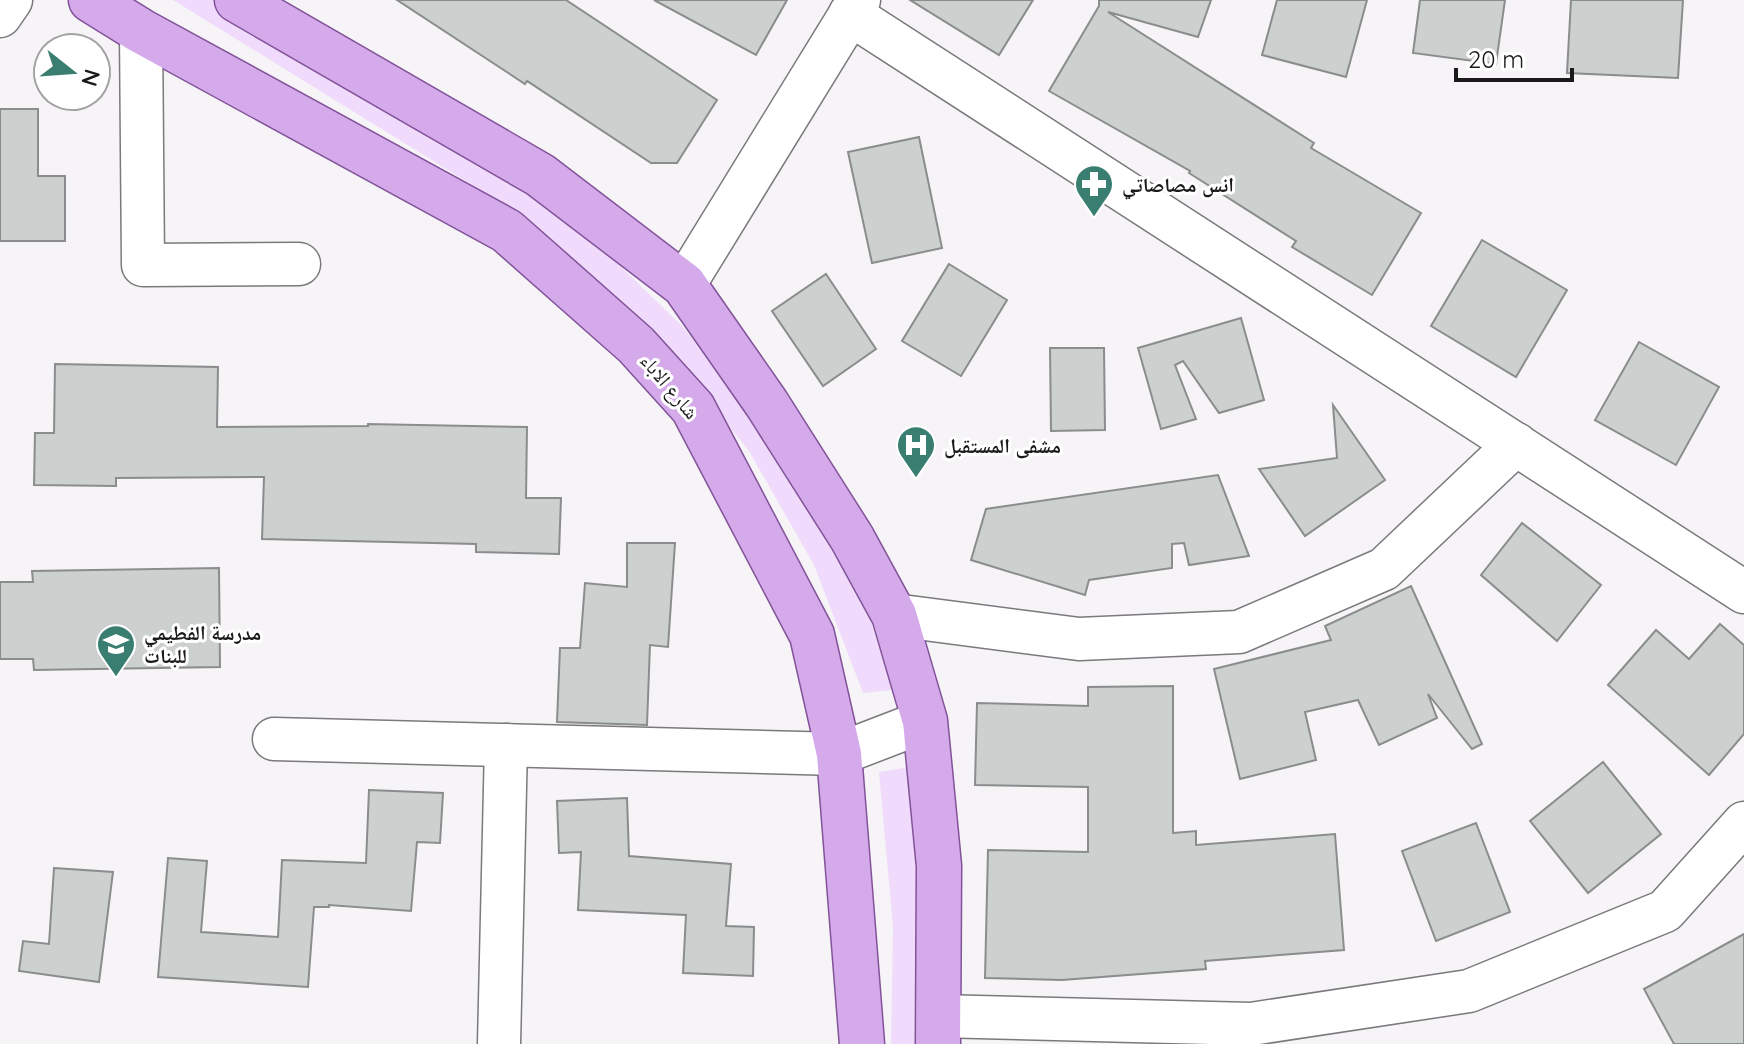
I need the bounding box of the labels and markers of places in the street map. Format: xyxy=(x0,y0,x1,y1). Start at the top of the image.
pharmacy icon: انس مصاصاتي xyxy=(1073,163,1115,218)
place label: انس مصاصاتي xyxy=(1122,172,1234,200)
hospital icon: مشفى المستقبل xyxy=(895,424,937,479)
place label: مشفى المستقبل xyxy=(944,433,1061,459)
place label: مدرسة الفطيمي للبنات xyxy=(144,620,261,668)
school or university icon: مدرسة الفطيمي للبنات xyxy=(95,623,137,678)

